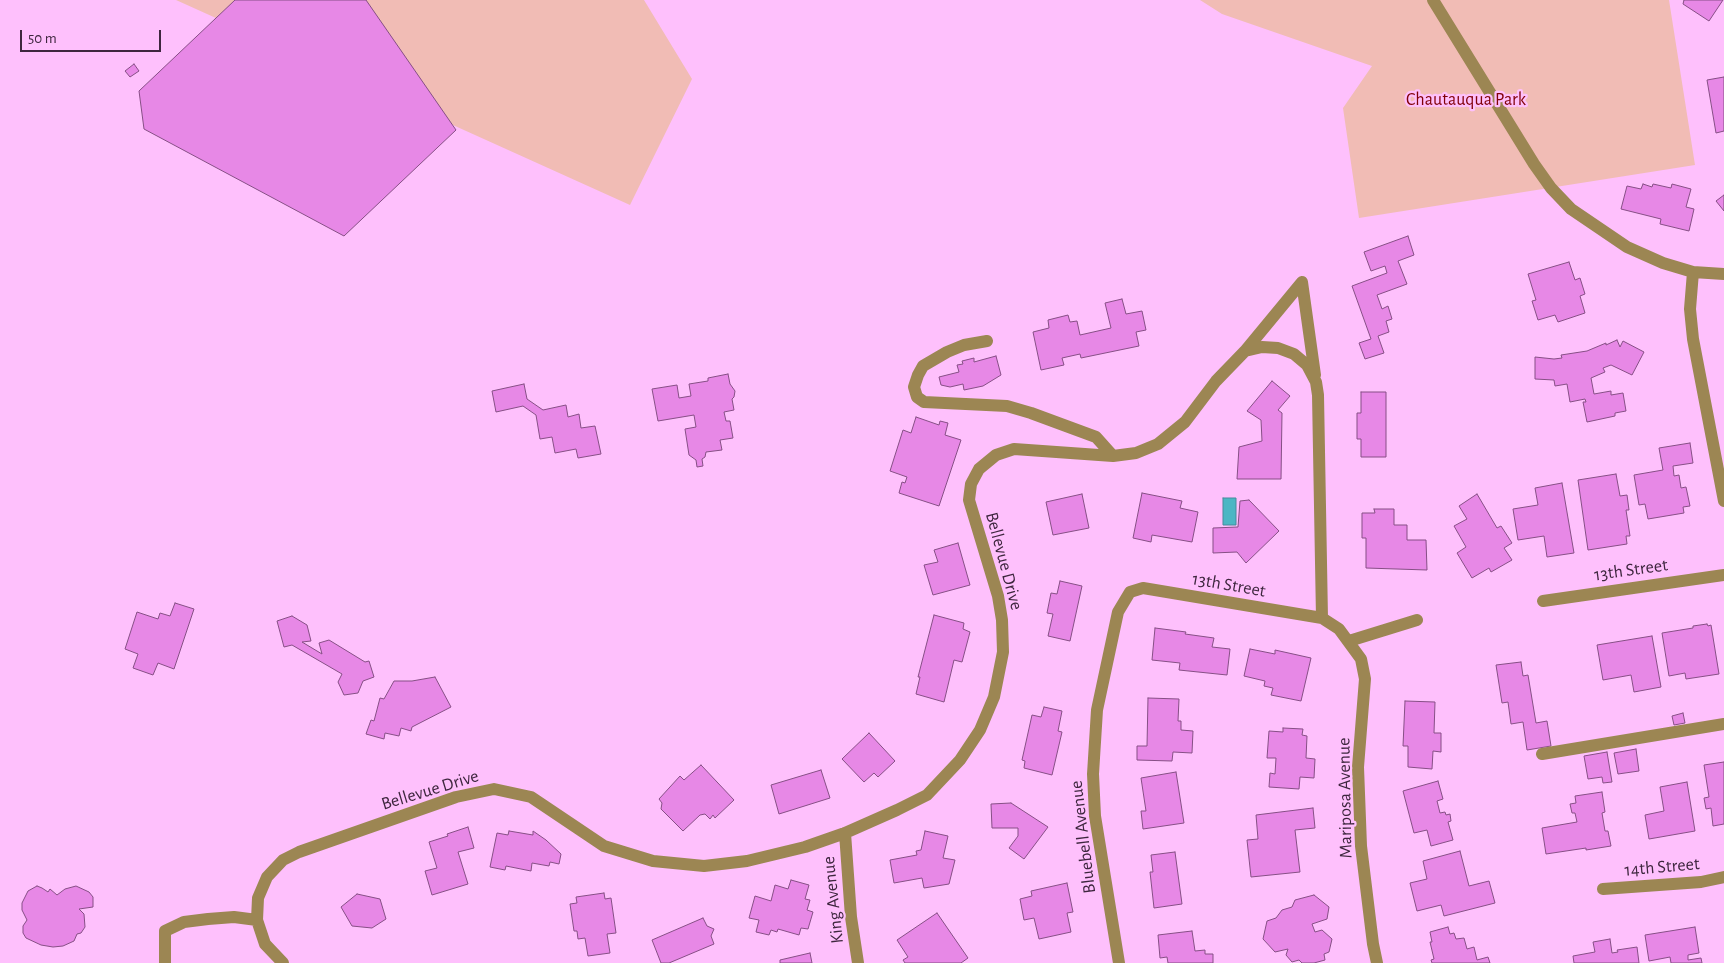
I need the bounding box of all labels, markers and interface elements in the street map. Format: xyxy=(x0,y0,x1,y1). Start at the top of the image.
scale bar xyxy=(22,20,164,52)
text: 50 m xyxy=(28,31,57,46)
park label: Chautauqua Park xyxy=(1406,89,1526,111)
street label: Bellevue Drive xyxy=(981,510,1027,612)
street label: 13th Street xyxy=(1593,554,1669,586)
street label: 13th Street xyxy=(1191,568,1267,602)
street label: Mariposa Avenue xyxy=(1333,737,1357,859)
street label: Bellevue Drive xyxy=(379,765,481,815)
street label: Bluebell Avenue xyxy=(1065,779,1101,895)
street label: 14th Street xyxy=(1624,853,1700,881)
street label: King Avenue xyxy=(818,855,848,945)

